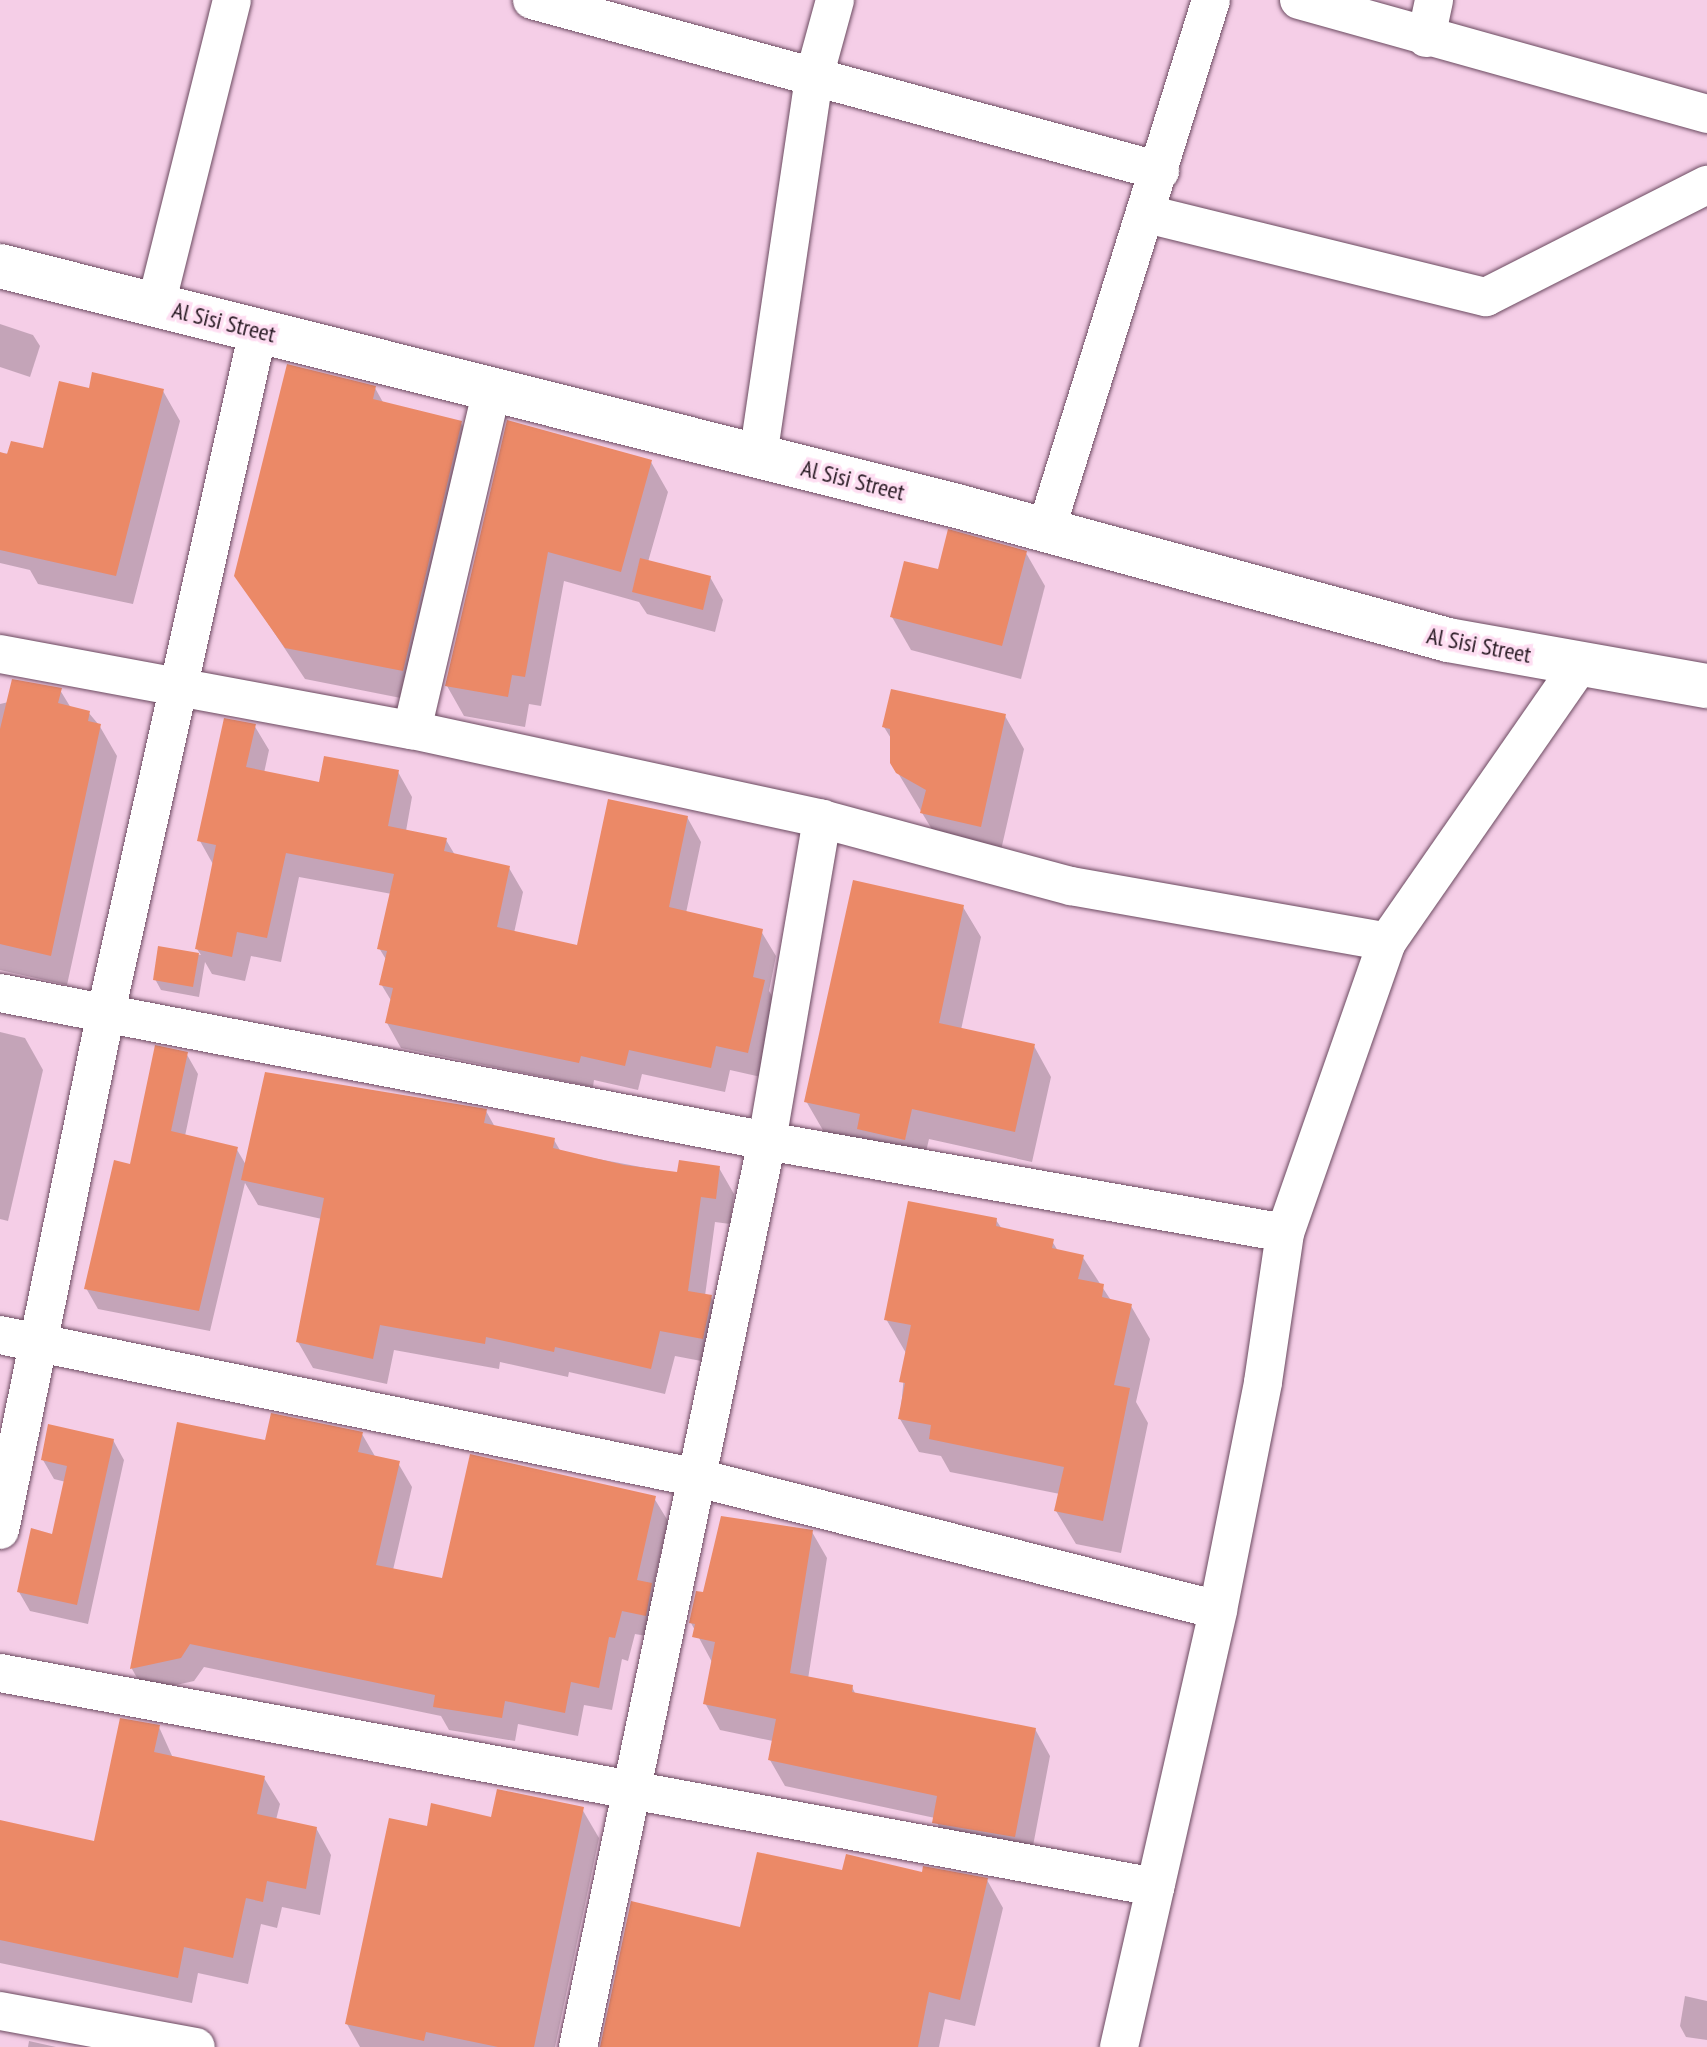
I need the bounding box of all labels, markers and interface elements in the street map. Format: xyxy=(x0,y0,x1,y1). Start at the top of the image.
street label: Al Sisi Street xyxy=(169,295,279,349)
street label: Al Sisi Street xyxy=(798,453,908,507)
street label: Al Sisi Street xyxy=(1424,621,1534,669)

